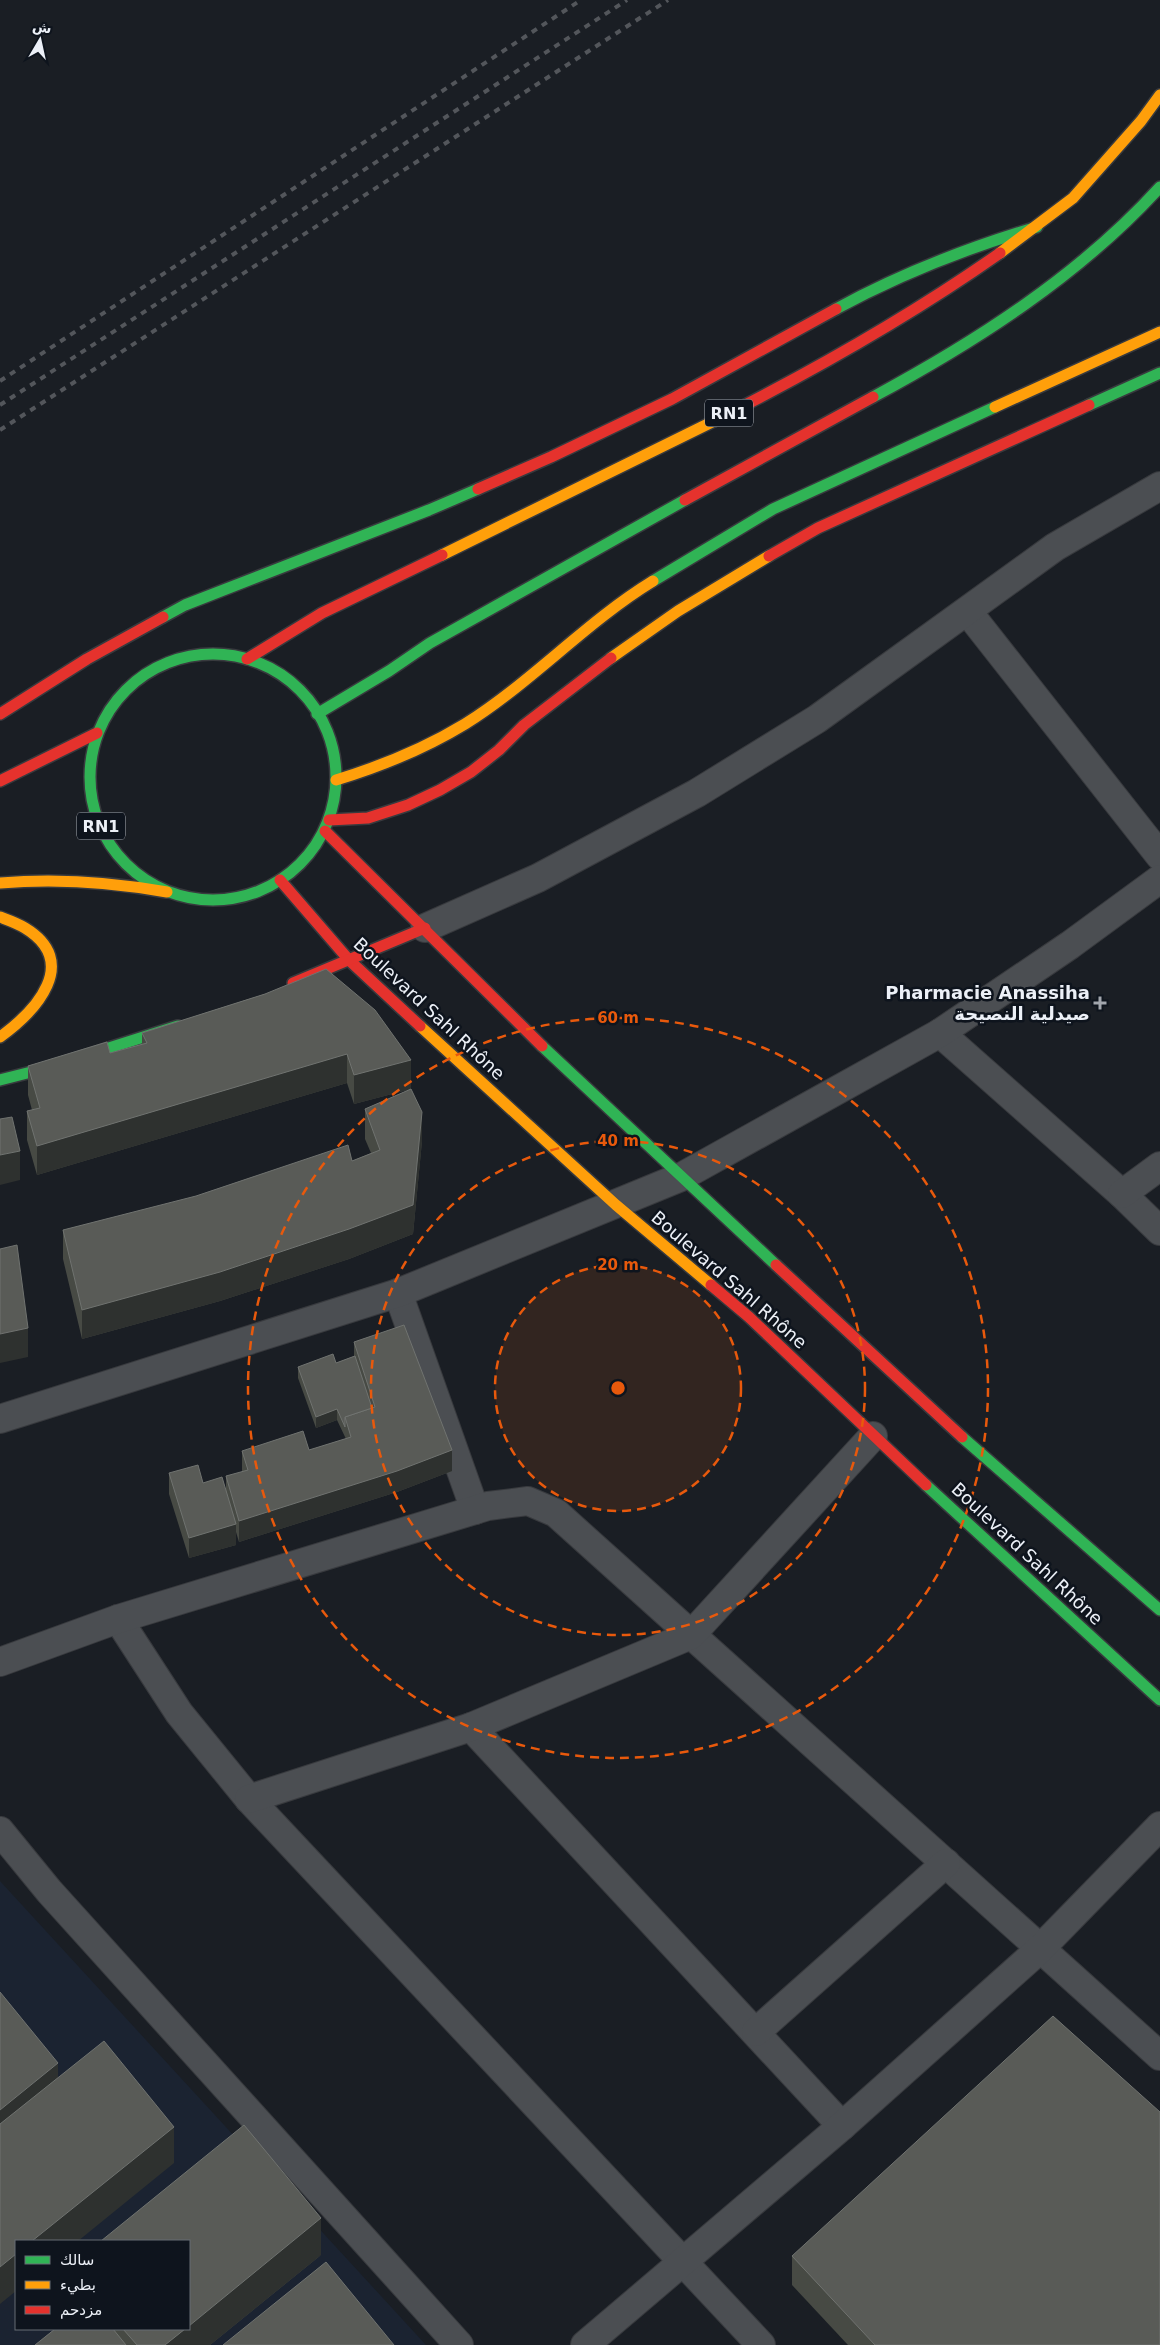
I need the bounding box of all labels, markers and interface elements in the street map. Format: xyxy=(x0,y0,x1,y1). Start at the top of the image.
north arrow xyxy=(15,15,65,65)
text: ش xyxy=(31,18,53,37)
road number: RN1 xyxy=(705,399,753,426)
road number: RN1 xyxy=(77,812,125,839)
street label: Boulevard Sahl Rhône xyxy=(349,933,509,1084)
place label: Pharmacie Anassiha صيدلية النصيحة xyxy=(885,982,1090,1024)
marker: Pharmacie Anassiha صيدلية النصيحة xyxy=(1094,997,1106,1009)
text: 60 m xyxy=(597,1009,639,1027)
text: 40 m xyxy=(597,1132,639,1150)
street label: Boulevard Sahl Rhône xyxy=(647,1206,811,1353)
text: 20 m xyxy=(597,1256,639,1274)
centre of rings xyxy=(609,1379,627,1397)
street label: Boulevard Sahl Rhône xyxy=(947,1478,1107,1629)
legend xyxy=(15,2240,190,2330)
text: سالك xyxy=(60,2251,94,2269)
text: بطيء xyxy=(60,2276,96,2295)
text: مزدحم xyxy=(60,2301,102,2319)

